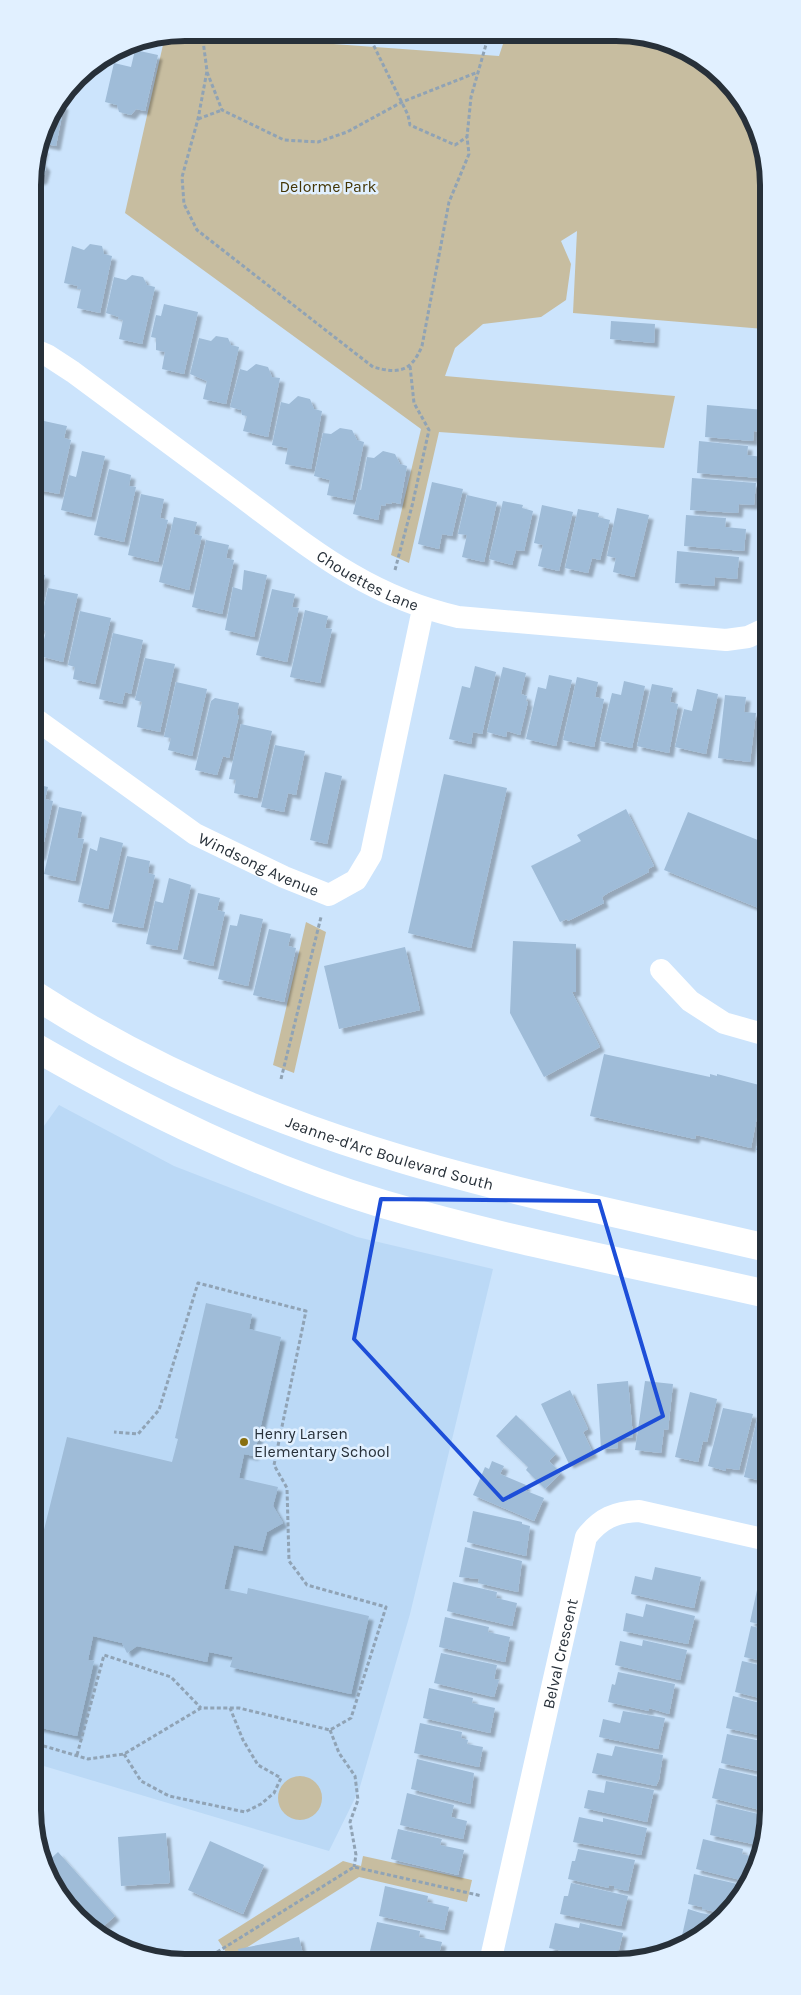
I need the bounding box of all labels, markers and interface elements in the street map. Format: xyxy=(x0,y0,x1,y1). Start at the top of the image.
park label: Delorme Park xyxy=(279,177,377,196)
street label: Chouettes Lane xyxy=(313,546,421,614)
street label: Windsong Avenue xyxy=(196,828,322,900)
street label: Jeanne-d'Arc Boulevard South xyxy=(284,1112,496,1194)
place label: Henry Larsen Elementary School xyxy=(254,1424,390,1461)
marker: Henry Larsen Elementary School xyxy=(238,1436,250,1448)
street label: Belval Crescent xyxy=(538,1597,581,1710)

